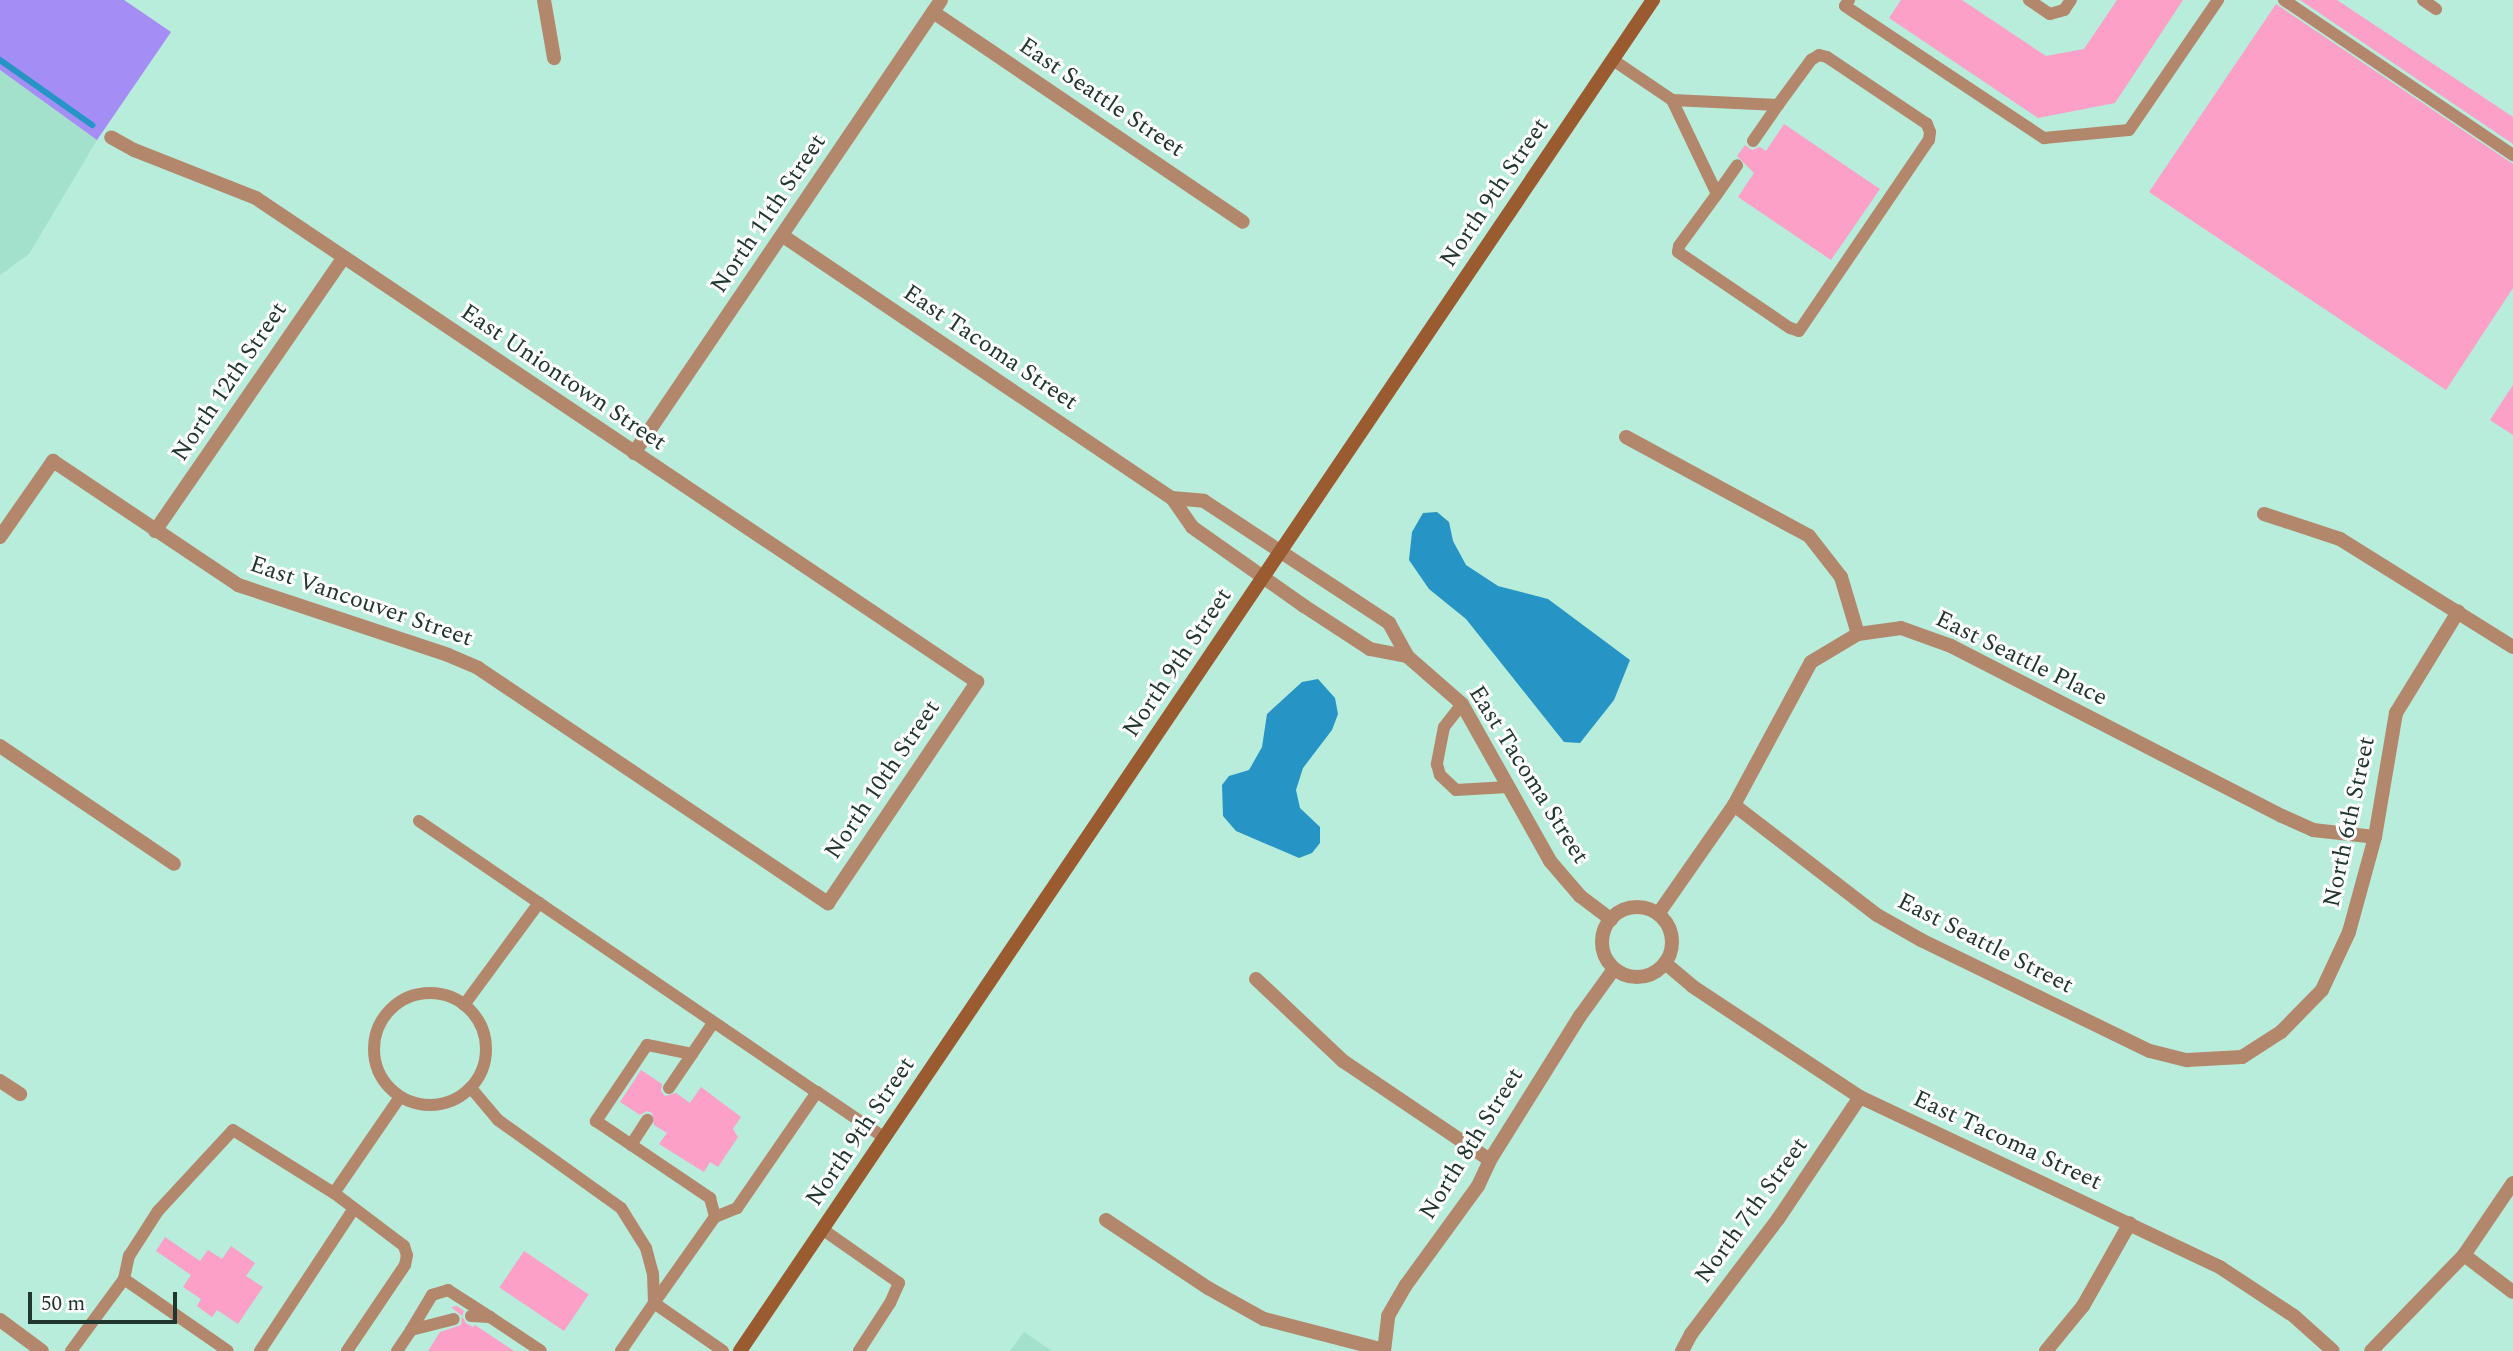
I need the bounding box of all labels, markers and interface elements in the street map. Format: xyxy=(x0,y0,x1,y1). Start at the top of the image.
street label: East Seattle Street xyxy=(1013,32,1189,164)
street label: North 9th Street xyxy=(1435,113,1555,273)
street label: North 11th Street xyxy=(705,129,833,299)
street label: East Tacoma Street xyxy=(897,279,1083,417)
street label: North 12th Street xyxy=(166,297,294,467)
street label: East Uniontown Street xyxy=(455,298,671,458)
street label: East Vancouver Street xyxy=(246,550,476,654)
street label: North 9th Street xyxy=(1118,583,1238,743)
street label: East Seattle Place xyxy=(1930,605,2112,713)
street label: East Tacoma Street xyxy=(1462,681,1594,869)
street label: North 10th Street xyxy=(819,695,947,865)
street label: North 6th Street xyxy=(2318,734,2382,910)
street label: East Seattle Street xyxy=(1892,887,2078,1001)
street label: North 9th Street xyxy=(801,1052,921,1212)
street label: North 8th Street xyxy=(1414,1063,1530,1225)
street label: East Tacoma Street xyxy=(1908,1085,2106,1197)
street label: North 7th Street xyxy=(1689,1132,1815,1290)
scale bar xyxy=(32,1278,180,1322)
text: 50 m xyxy=(41,1288,85,1320)

